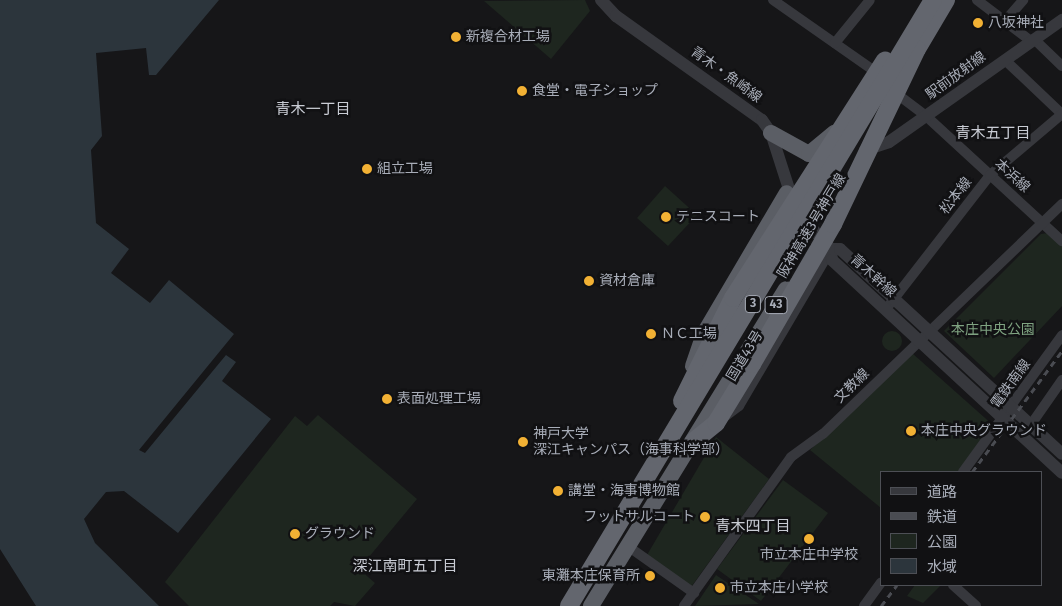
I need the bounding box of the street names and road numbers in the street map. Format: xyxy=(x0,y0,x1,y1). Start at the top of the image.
street label: 青木・魚崎線 xyxy=(687,44,765,106)
street label: 駅前放射線 xyxy=(923,49,989,103)
street label: 本浜線 xyxy=(991,156,1033,196)
street label: 阪神高速3号神戸線 xyxy=(774,171,850,281)
street label: 松本線 xyxy=(936,174,976,218)
street label: 青木幹線 xyxy=(847,251,899,301)
road number: 3 xyxy=(744,294,762,314)
road number: 43 xyxy=(764,296,788,314)
street label: 国道43号 xyxy=(723,328,767,384)
street label: 電鉄南線 xyxy=(988,356,1034,412)
street label: 文教線 xyxy=(831,365,873,407)

